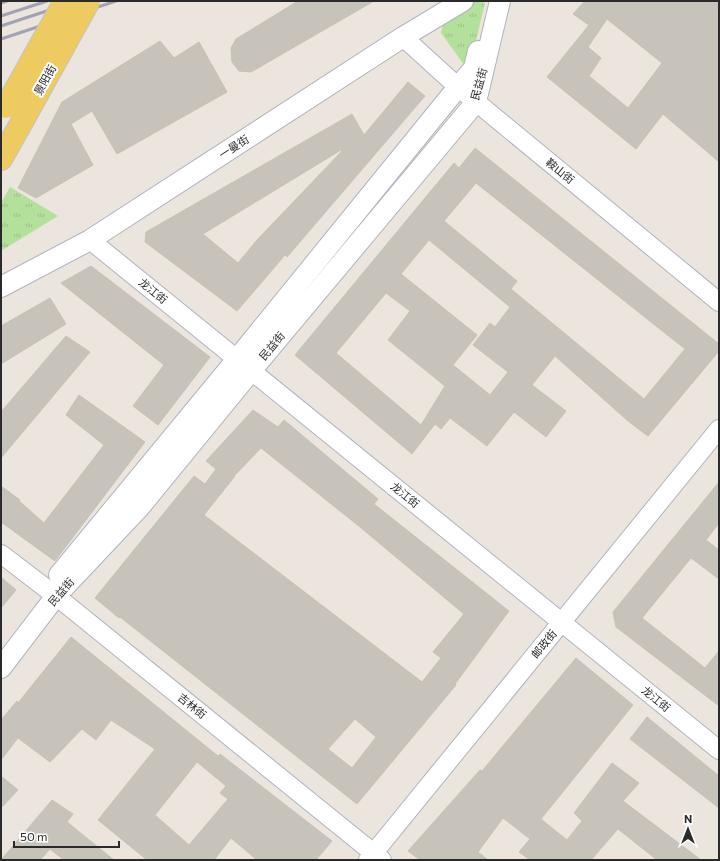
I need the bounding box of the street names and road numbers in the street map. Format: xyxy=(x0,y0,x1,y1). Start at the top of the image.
street label: 景阳街 xyxy=(31,62,58,97)
street label: 民益街 xyxy=(468,66,489,102)
street label: 一曼街 xyxy=(216,132,251,161)
street label: 鞍山街 xyxy=(543,155,577,186)
street label: 龙江街 xyxy=(136,275,170,306)
street label: 民益街 xyxy=(256,329,287,362)
street label: 龙江街 xyxy=(388,479,422,510)
street label: 民益街 xyxy=(45,575,76,608)
street label: 邮政街 xyxy=(528,627,559,661)
street label: 龙江街 xyxy=(639,683,673,714)
street label: 吉林街 xyxy=(175,690,209,721)

